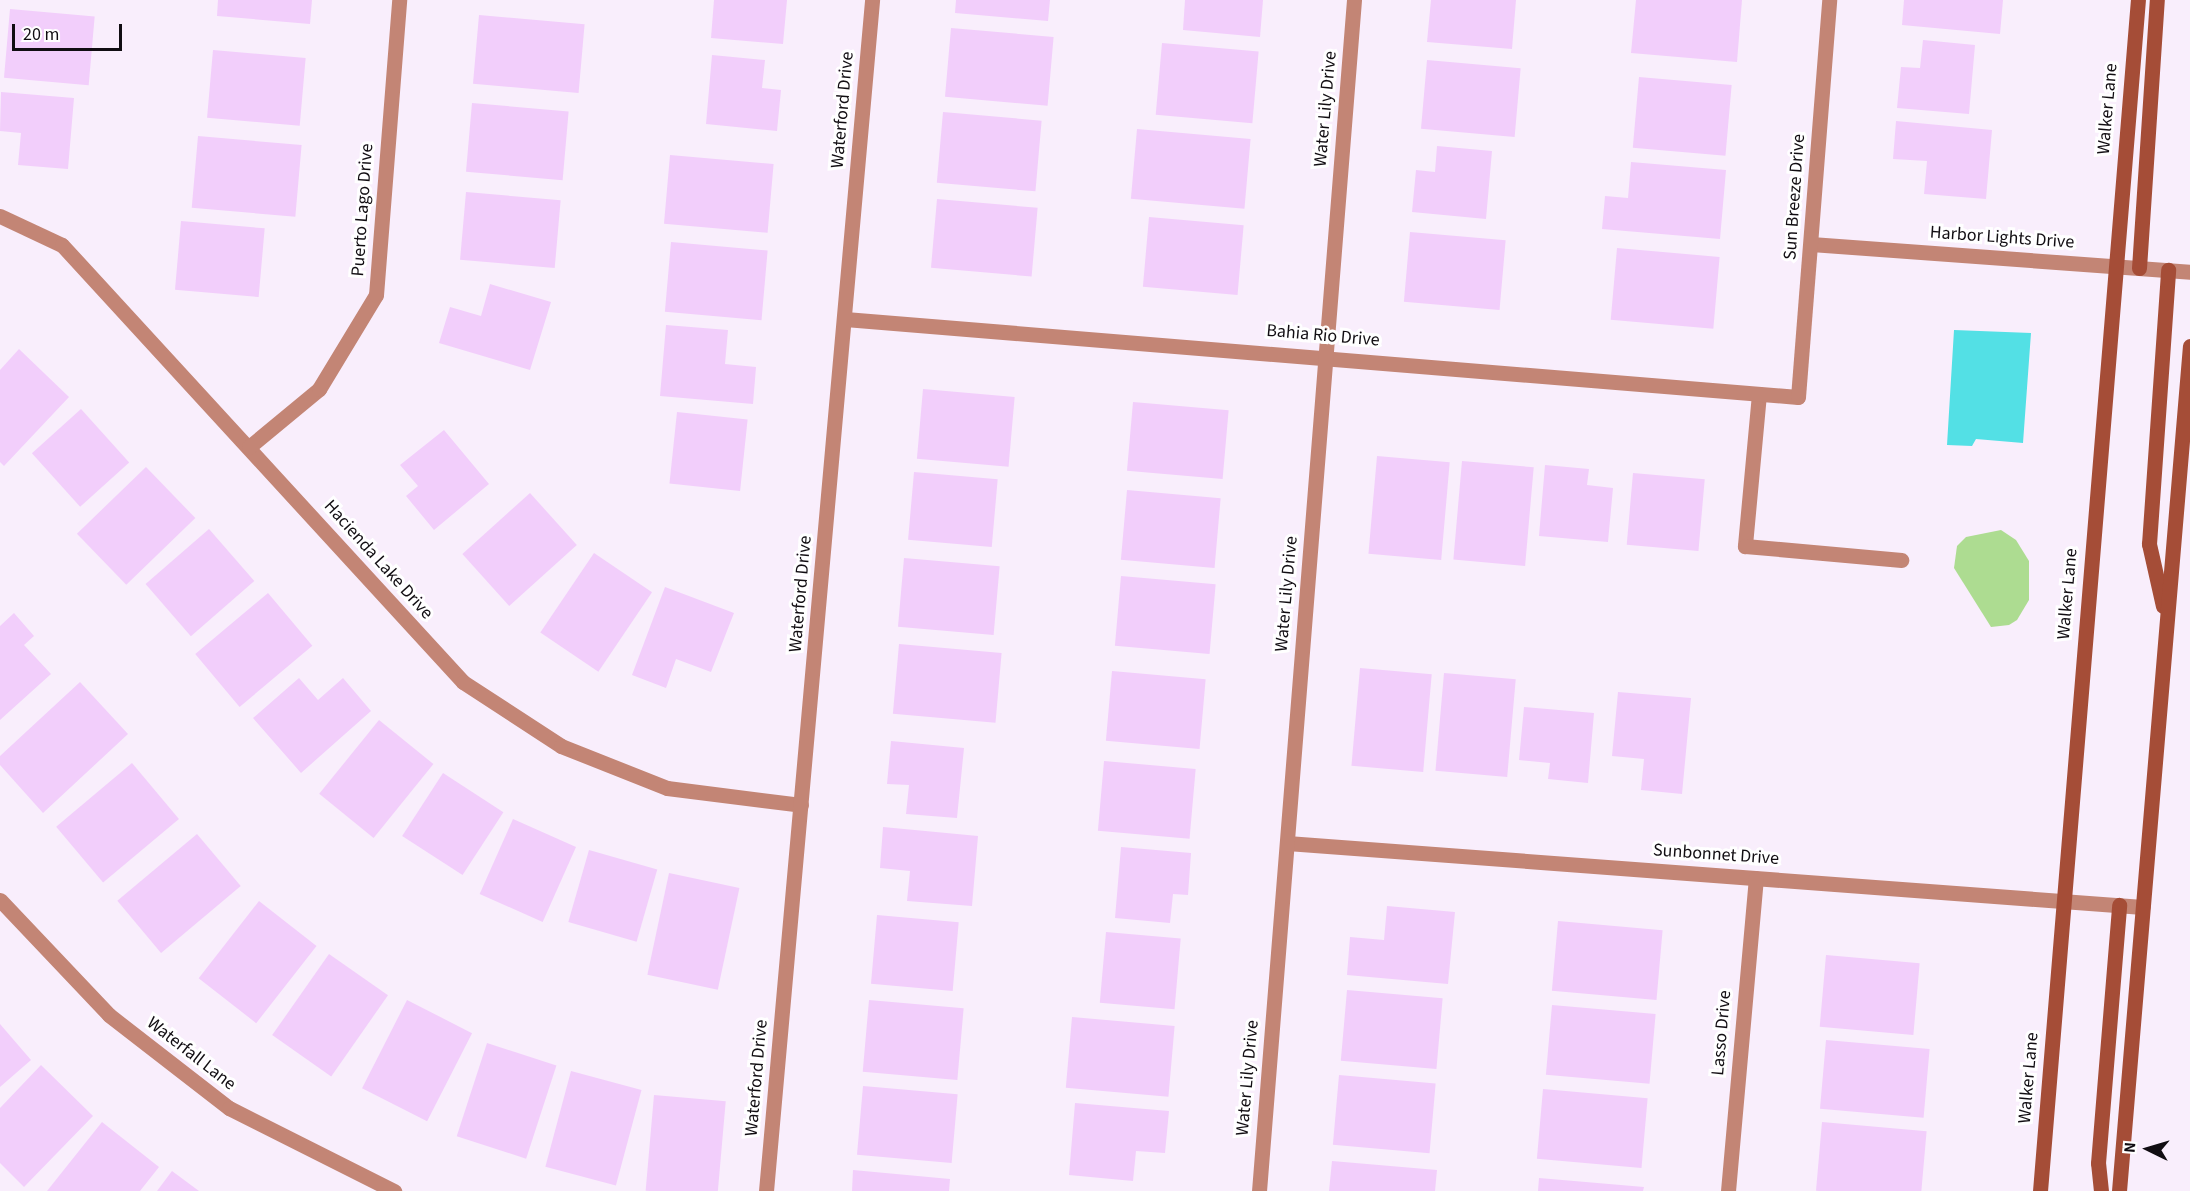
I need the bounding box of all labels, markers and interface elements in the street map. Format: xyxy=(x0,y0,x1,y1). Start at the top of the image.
scale bar xyxy=(15,12,124,50)
text: 20 m xyxy=(23,22,59,47)
street label: Water Lily Drive xyxy=(1310,50,1342,168)
street label: Waterford Drive xyxy=(827,51,859,169)
street label: Walker Lane xyxy=(2093,62,2123,156)
street label: Sun Breeze Drive xyxy=(1780,133,1810,261)
street label: Puerto Lago Drive xyxy=(348,143,378,277)
street label: Harbor Lights Drive xyxy=(1929,222,2075,254)
street label: Bahia Rio Drive xyxy=(1265,320,1381,352)
street label: Hacienda Lake Drive xyxy=(319,496,437,624)
street label: Waterford Drive xyxy=(785,535,817,653)
street label: Water Lily Drive xyxy=(1271,535,1303,653)
street label: Walker Lane xyxy=(2053,547,2083,641)
street label: Sunbonnet Drive xyxy=(1652,840,1780,870)
street label: Lasso Drive xyxy=(1708,990,1736,1076)
street label: Waterfall Lane xyxy=(142,1013,240,1095)
street label: Waterford Drive xyxy=(741,1019,773,1137)
street label: Water Lily Drive xyxy=(1232,1019,1264,1137)
street label: Walker Lane xyxy=(2014,1031,2044,1125)
north arrow xyxy=(2118,1119,2178,1179)
text: N xyxy=(2119,1141,2141,1154)

